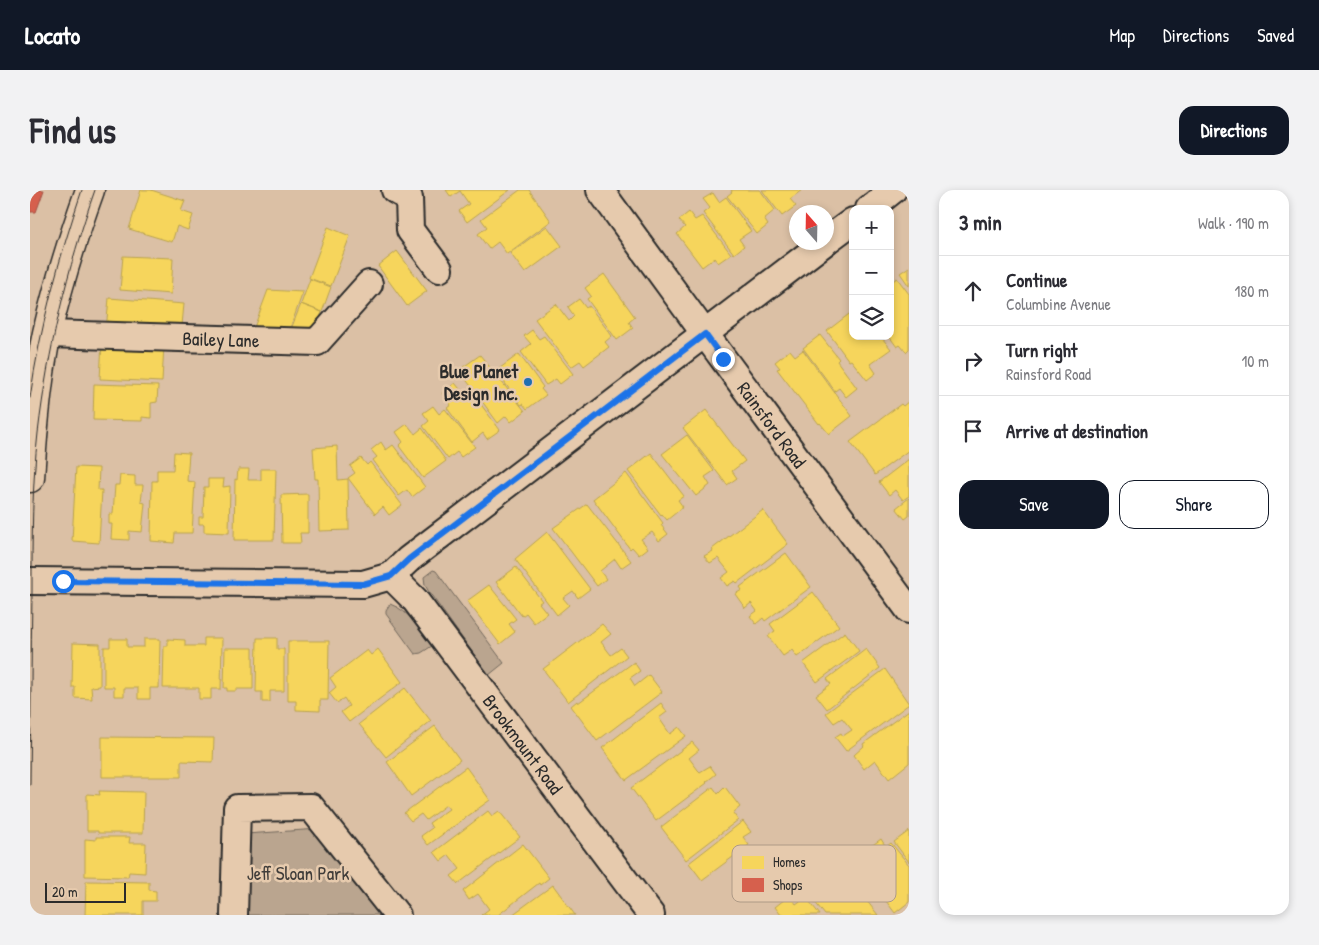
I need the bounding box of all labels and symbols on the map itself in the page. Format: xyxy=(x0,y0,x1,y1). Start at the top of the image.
north arrow xyxy=(789,205,834,250)
street label: Bailey Lane xyxy=(182,325,260,353)
route end xyxy=(712,348,735,371)
place label: Blue Planet Design Inc. xyxy=(439,358,519,407)
marker: Blue Planet Design Inc. xyxy=(522,376,534,388)
street label: Rainsford Road xyxy=(732,376,813,474)
route start xyxy=(52,570,75,593)
street label: Brookmount Road xyxy=(477,689,569,800)
legend xyxy=(732,845,896,902)
text: Homes xyxy=(773,852,806,871)
park label: Jeff Sloan Park xyxy=(247,860,349,886)
text: Shops xyxy=(773,875,802,895)
scale bar xyxy=(45,880,126,903)

